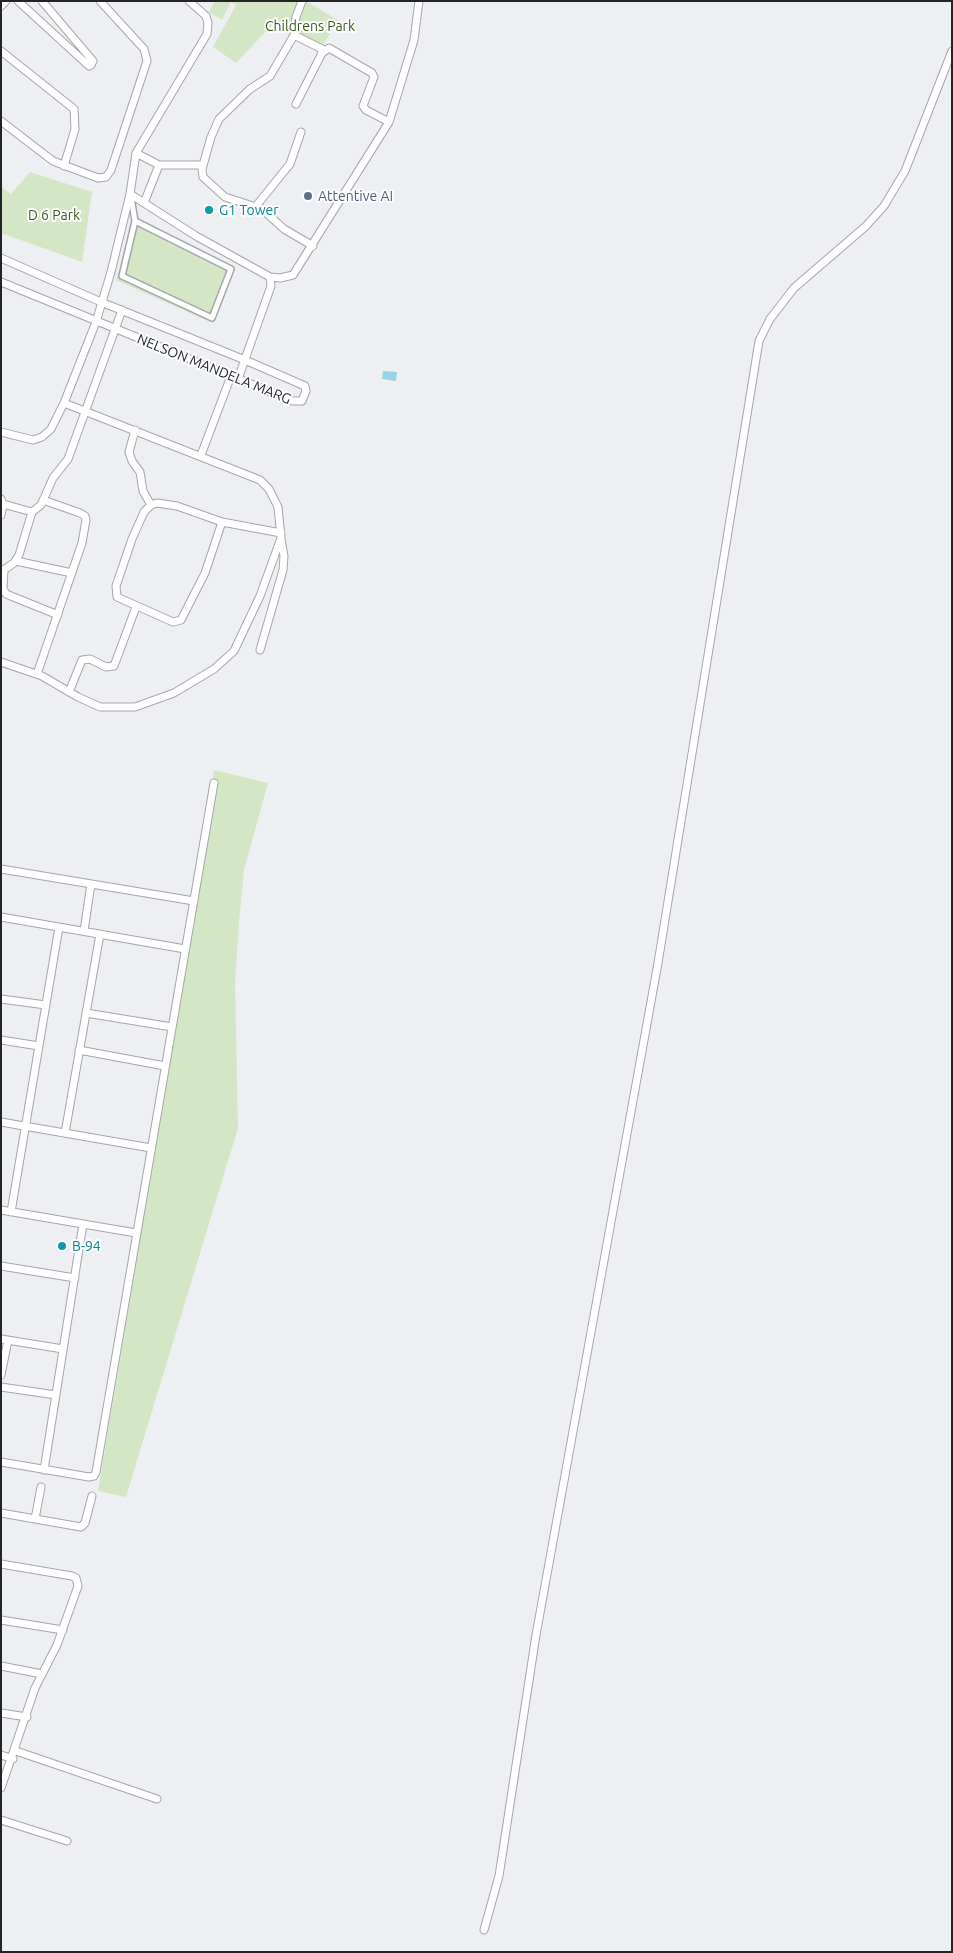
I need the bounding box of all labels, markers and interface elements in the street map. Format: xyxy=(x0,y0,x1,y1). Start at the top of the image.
park label: Childrens Park xyxy=(265,18,355,34)
place label: Attentive AI xyxy=(318,188,393,204)
marker: Attentive AI xyxy=(302,190,314,202)
place label: G1 Tower xyxy=(219,202,279,218)
marker: G1 Tower xyxy=(203,204,215,216)
park label: D 6 Park xyxy=(28,207,80,223)
street label: NELSON MANDELA MARG xyxy=(135,330,293,408)
place label: B-94 xyxy=(72,1238,101,1254)
marker: B-94 xyxy=(56,1240,68,1252)

